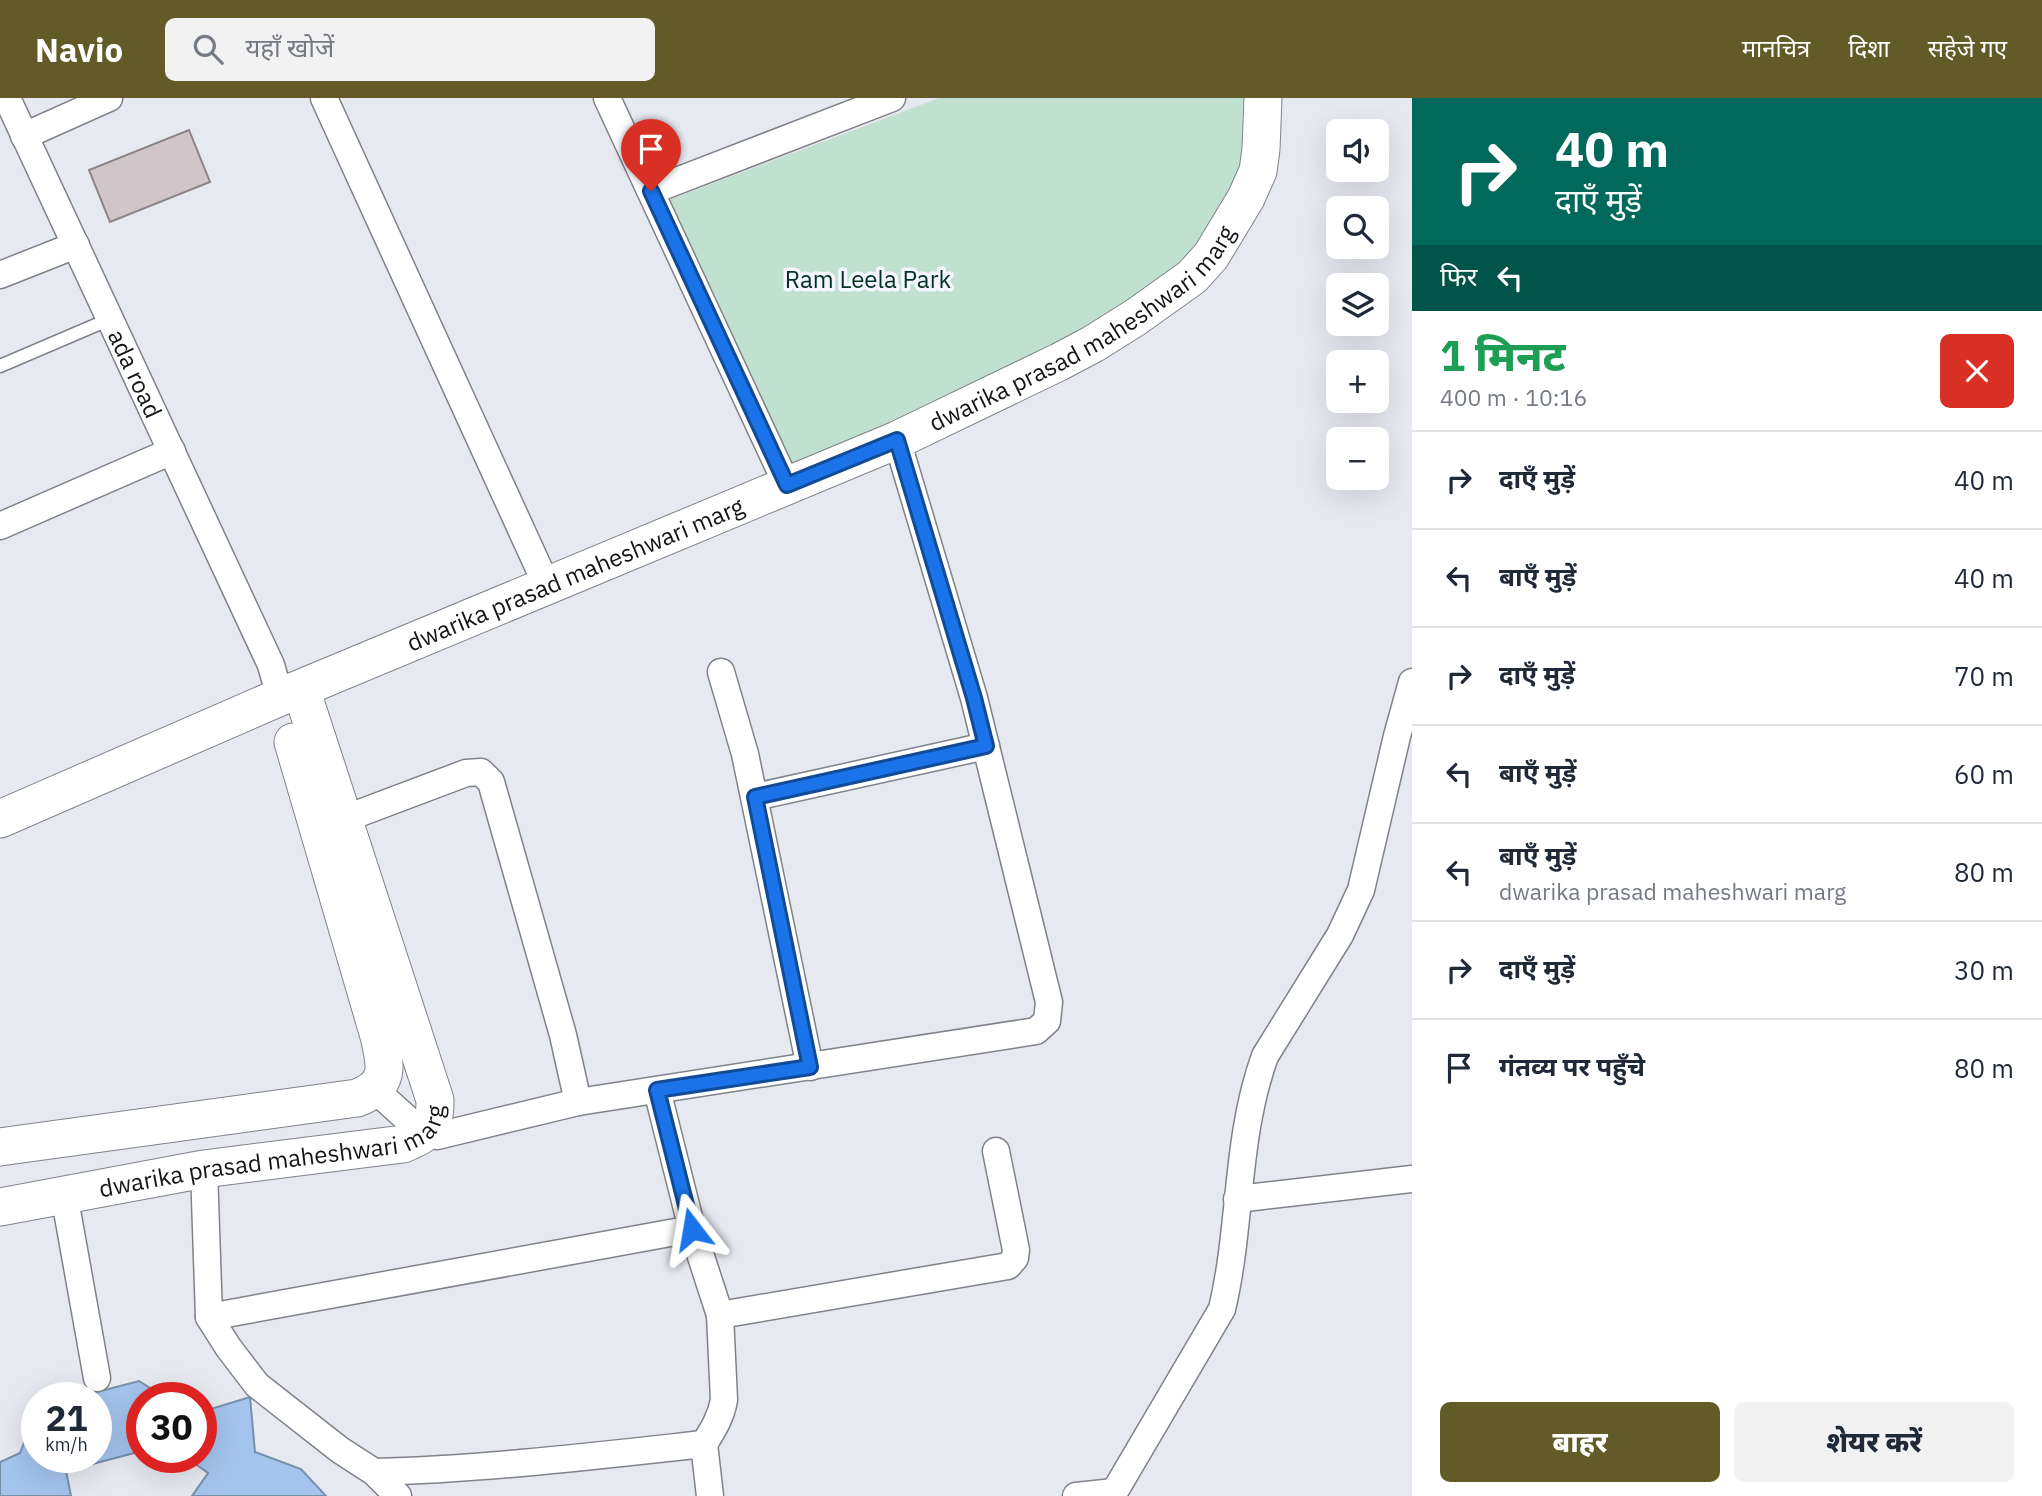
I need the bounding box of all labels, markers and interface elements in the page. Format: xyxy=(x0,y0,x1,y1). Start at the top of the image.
search box xyxy=(165,18,655,81)
text: Navio xyxy=(35,28,123,71)
icon: search xyxy=(189,30,227,68)
text: यहाँ खोजें xyxy=(245,30,334,64)
text: मानचित्र xyxy=(1742,32,1810,64)
text: दिशा xyxy=(1848,32,1890,64)
text: सहेजे गए xyxy=(1928,32,2007,64)
text: 40 m xyxy=(1555,117,1669,180)
pin xyxy=(621,119,681,191)
map controls xyxy=(1326,119,1389,490)
button: sound xyxy=(1326,119,1389,182)
icon: right xyxy=(1440,126,1531,217)
icon: arrive xyxy=(632,130,670,168)
text: दाएँ मुड़ें xyxy=(1555,179,1642,221)
button: search xyxy=(1326,196,1389,259)
street label: dwarika prasad maheshwari marg xyxy=(923,219,1242,438)
text: फिर xyxy=(1440,259,1477,293)
icon: left xyxy=(1491,259,1529,297)
park label: Ram Leela Park xyxy=(785,263,951,295)
button: layers xyxy=(1326,273,1389,336)
street label: ada road xyxy=(101,324,170,423)
text: 1 मिनट xyxy=(1440,328,1566,383)
button: close xyxy=(1940,334,2014,408)
button: + xyxy=(1326,350,1389,413)
text: 400 m · 10:16 xyxy=(1440,382,1587,412)
button: − xyxy=(1326,427,1389,490)
icon: right xyxy=(1440,461,1478,499)
text: दाएँ मुड़ें xyxy=(1499,461,1575,495)
text: 40 m xyxy=(1954,463,2014,497)
street label: dwarika prasad maheshwari marg xyxy=(402,490,749,659)
icon: left xyxy=(1440,559,1478,597)
text: बाएँ मुड़ें xyxy=(1499,559,1576,593)
text: 40 m xyxy=(1954,561,2014,595)
icon: right xyxy=(1440,657,1478,695)
text: दाएँ मुड़ें xyxy=(1499,657,1575,691)
text: 70 m xyxy=(1954,659,2014,693)
icon: left xyxy=(1440,755,1478,793)
text: बाएँ मुड़ें xyxy=(1499,755,1576,789)
text: 60 m xyxy=(1954,757,2014,791)
text: बाएँ मुड़ें xyxy=(1499,838,1576,872)
icon: left xyxy=(1440,853,1478,891)
text: 80 m xyxy=(1954,855,2014,889)
text: dwarika prasad maheshwari marg xyxy=(1499,876,1846,906)
icon: right xyxy=(1440,951,1478,989)
text: दाएँ मुड़ें xyxy=(1499,951,1575,985)
text: 30 m xyxy=(1954,953,2014,987)
icon: arrive xyxy=(1440,1049,1478,1087)
text: गंतव्य पर पहुँचे xyxy=(1499,1049,1645,1083)
text: 80 m xyxy=(1954,1051,2014,1085)
street label: dwarika prasad maheshwari marg xyxy=(96,1103,451,1204)
position arrow xyxy=(655,1192,729,1266)
speed limit sign: 30 xyxy=(126,1382,217,1473)
text: 21 xyxy=(45,1395,88,1441)
button: बाहर xyxy=(1440,1402,1720,1482)
button: शेयर करें xyxy=(1734,1402,2014,1482)
text: km/h xyxy=(45,1433,88,1456)

